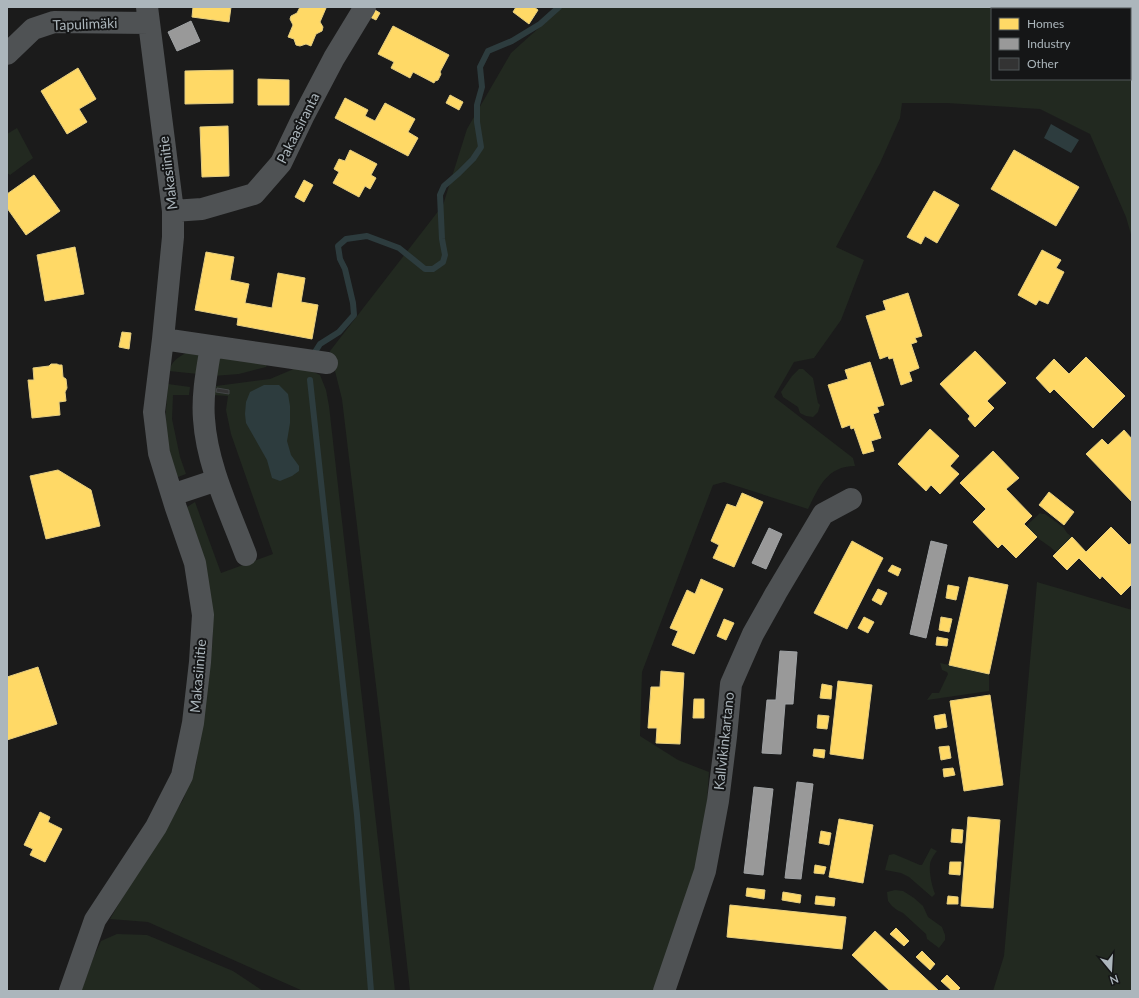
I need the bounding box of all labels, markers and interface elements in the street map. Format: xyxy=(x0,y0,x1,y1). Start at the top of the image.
legend xyxy=(991,8,1131,80)
street label: Tapulimäki xyxy=(52,14,118,33)
text: Homes xyxy=(1027,16,1064,31)
text: Industry xyxy=(1027,36,1071,51)
text: Other xyxy=(1027,56,1059,71)
street label: Pakaasiranta xyxy=(272,89,323,166)
street label: Makasiinitie xyxy=(155,135,180,211)
street label: Makasiinitie xyxy=(186,638,209,713)
street label: Kallvikinkartano xyxy=(710,691,737,791)
north arrow xyxy=(1091,950,1131,990)
text: N xyxy=(1108,972,1120,987)

